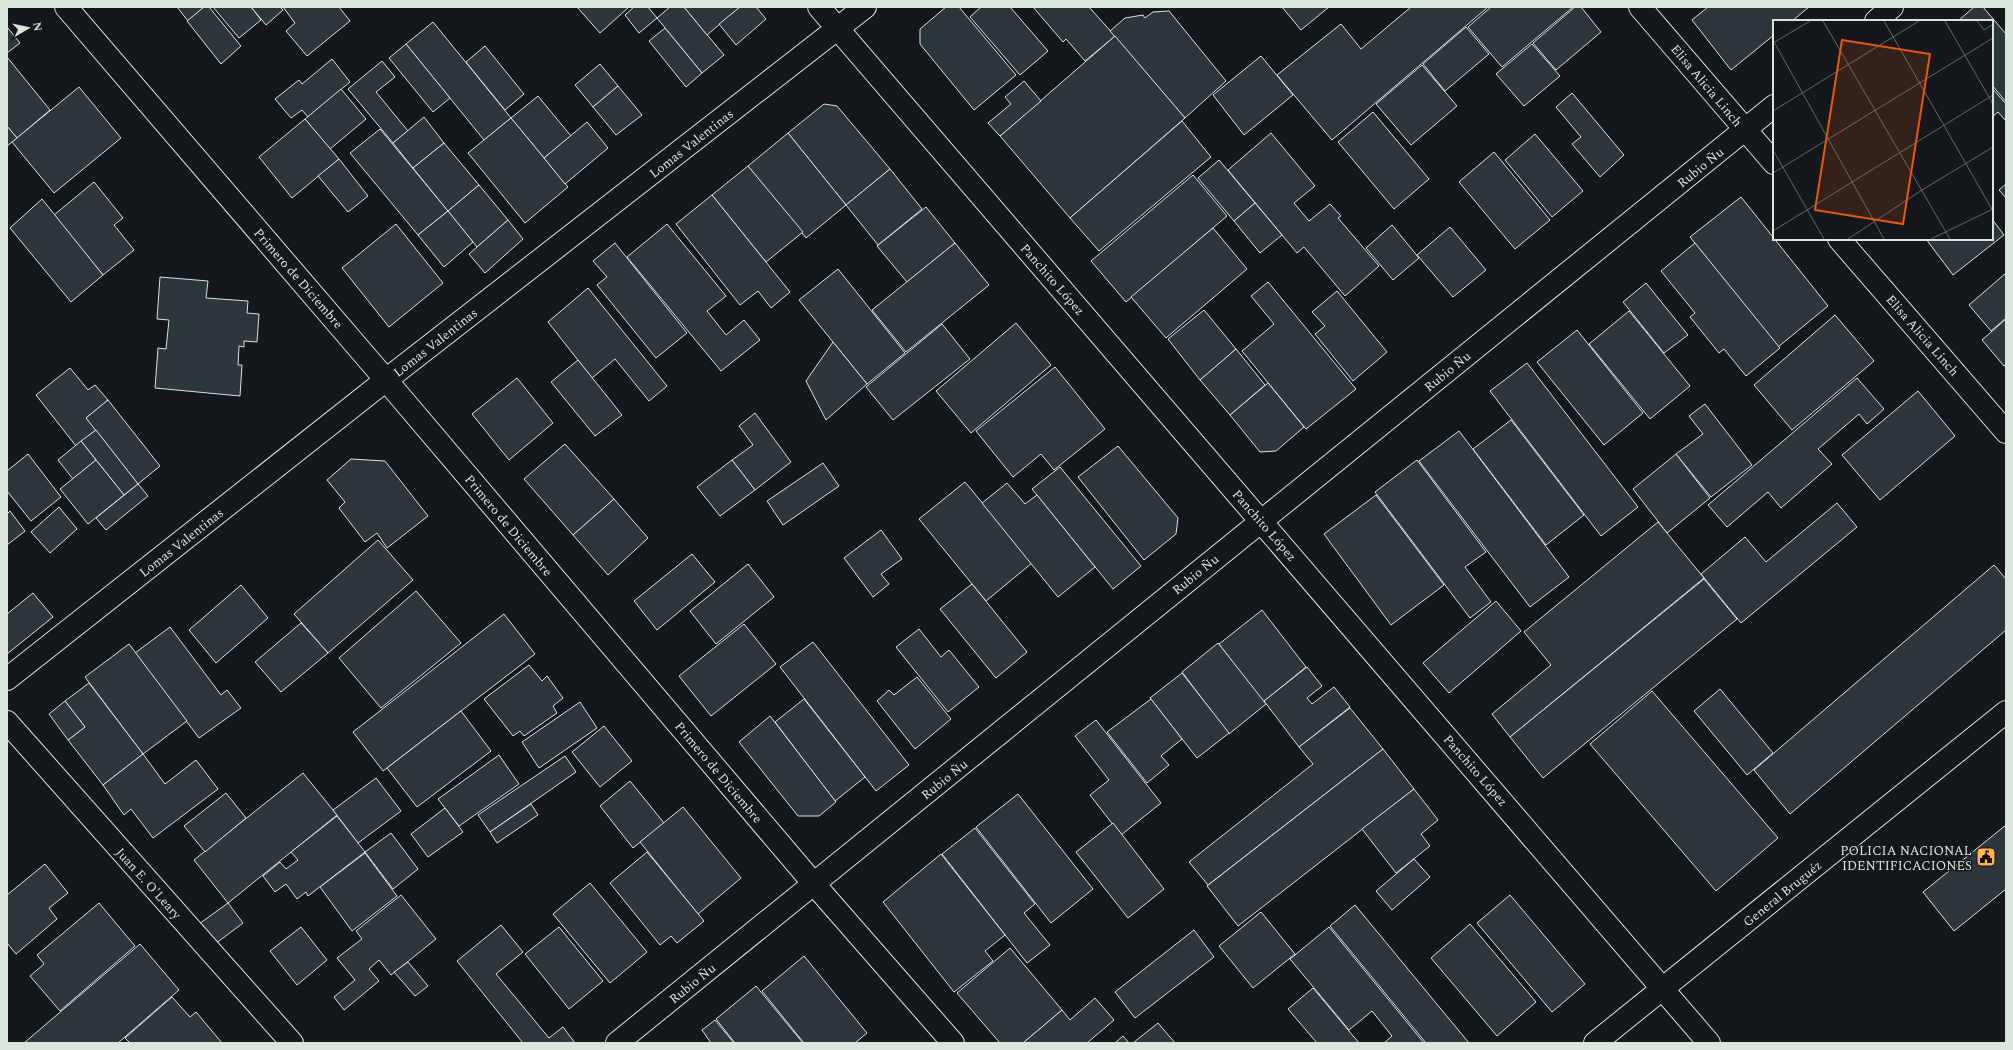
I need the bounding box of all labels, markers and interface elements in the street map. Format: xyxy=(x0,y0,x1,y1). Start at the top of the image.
north arrow xyxy=(8,8,48,48)
inset map xyxy=(1773,20,1993,240)
text: N xyxy=(28,21,46,32)
street label: Elisa Alicia Linch xyxy=(1666,40,1747,132)
street label: Lomas Valentinas xyxy=(645,104,738,183)
street label: Rubio Ñu xyxy=(1673,143,1728,193)
street label: Primero de Diciembre xyxy=(249,224,348,333)
street label: Panchito López xyxy=(1015,239,1089,320)
street label: Elisa Alicia Linch xyxy=(1881,290,1964,381)
street label: Lomas Valentinas xyxy=(389,303,482,382)
street label: Rubio Ñu xyxy=(1420,347,1475,397)
street label: Primero de Diciembre xyxy=(460,470,557,581)
street label: Panchito López xyxy=(1227,485,1301,566)
street label: Lomas Valentinas xyxy=(135,503,228,582)
street label: Rubio Ñu xyxy=(1168,550,1223,600)
street label: Primero de Diciembre xyxy=(670,717,767,828)
street label: Panchito López xyxy=(1438,730,1512,811)
street label: Rubio Ñu xyxy=(917,755,972,805)
place label: POLICIA NACIONAL IDENTIFICACIONES xyxy=(1840,841,1972,876)
street label: Juan E. O'Leary xyxy=(111,843,186,925)
public building icon: POLICIA NACIONAL IDENTIFICACIONES xyxy=(1975,846,1997,868)
street label: General Bruguéz xyxy=(1739,856,1827,932)
street label: Rubio Ñu xyxy=(665,959,720,1009)

